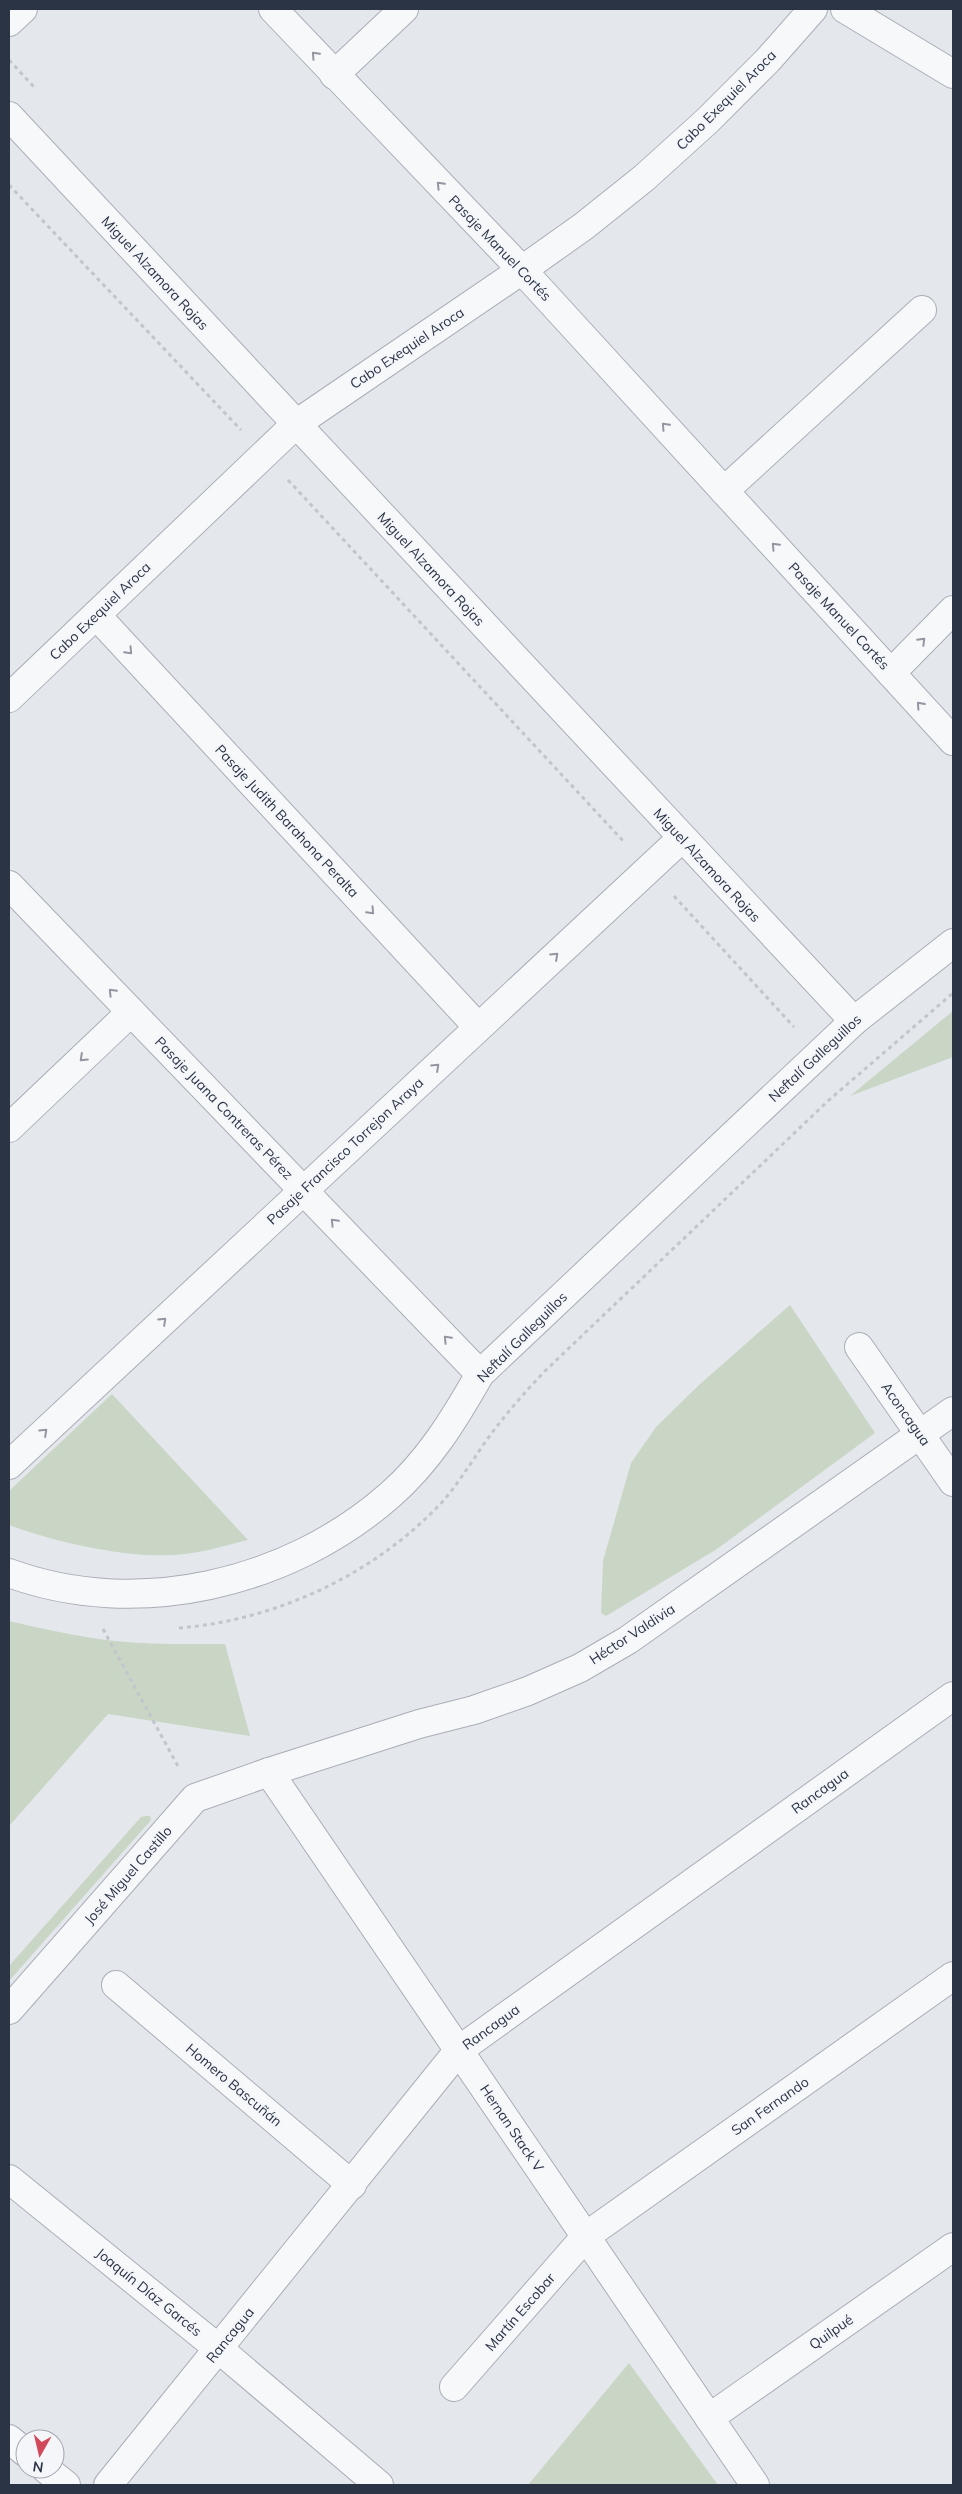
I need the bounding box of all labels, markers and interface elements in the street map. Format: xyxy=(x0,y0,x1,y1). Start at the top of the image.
street label: Cabo Exequiel Aroca xyxy=(672,46,780,154)
one-way arrow xyxy=(312,51,321,60)
one-way arrow xyxy=(436,181,445,190)
street label: Pasaje Manuel Cortés xyxy=(445,191,555,305)
street label: Miguel Alzamora Rojas xyxy=(98,212,213,334)
street label: Cabo Exequiel Aroca xyxy=(346,303,468,393)
one-way arrow xyxy=(662,423,671,432)
street label: Miguel Alzamora Rojas xyxy=(374,508,489,630)
one-way arrow xyxy=(772,543,781,552)
street label: Cabo Exequiel Aroca xyxy=(46,558,154,664)
street label: Pasaje Manuel Cortés xyxy=(785,559,893,673)
one-way arrow xyxy=(916,638,925,647)
one-way arrow xyxy=(123,645,132,654)
one-way arrow xyxy=(917,701,926,710)
street label: Pasaje Judith Barahona Peralta xyxy=(211,741,363,901)
street label: Miguel Alzamora Rojas xyxy=(650,804,765,926)
one-way arrow xyxy=(365,905,374,914)
one-way arrow xyxy=(549,953,558,962)
one-way arrow xyxy=(109,989,118,998)
street label: Neftalí Galleguillos xyxy=(765,1010,865,1106)
street label: Pasaje Juana Contreras Pérez xyxy=(151,1033,297,1183)
one-way arrow xyxy=(80,1052,89,1061)
one-way arrow xyxy=(430,1064,439,1073)
street label: Pasaje Francisco Torrejon Araya xyxy=(263,1074,427,1228)
one-way arrow xyxy=(331,1219,340,1228)
street label: Neftalí Galleguillos xyxy=(473,1288,571,1386)
one-way arrow xyxy=(158,1318,167,1327)
one-way arrow xyxy=(444,1336,453,1345)
street label: Aconcagua xyxy=(878,1379,934,1449)
one-way arrow xyxy=(39,1429,48,1438)
street label: Héctor Valdivia xyxy=(586,1600,678,1668)
street label: Rancagua xyxy=(788,1764,852,1818)
street label: José Miguel Castillo xyxy=(80,1822,176,1928)
street label: Rancagua xyxy=(459,2000,523,2054)
street label: Homero Bascuñán xyxy=(182,2040,286,2130)
street label: San Fernando xyxy=(728,2073,812,2139)
street label: Hernan Stack V xyxy=(476,2081,548,2175)
street label: Joaquín Díaz Garcés xyxy=(93,2244,206,2340)
street label: Martín Escobar xyxy=(481,2269,559,2355)
street label: Rancagua xyxy=(202,2304,258,2366)
street label: Quilpué xyxy=(805,2310,857,2354)
north arrow xyxy=(15,2429,65,2479)
text: N xyxy=(32,2457,45,2477)

